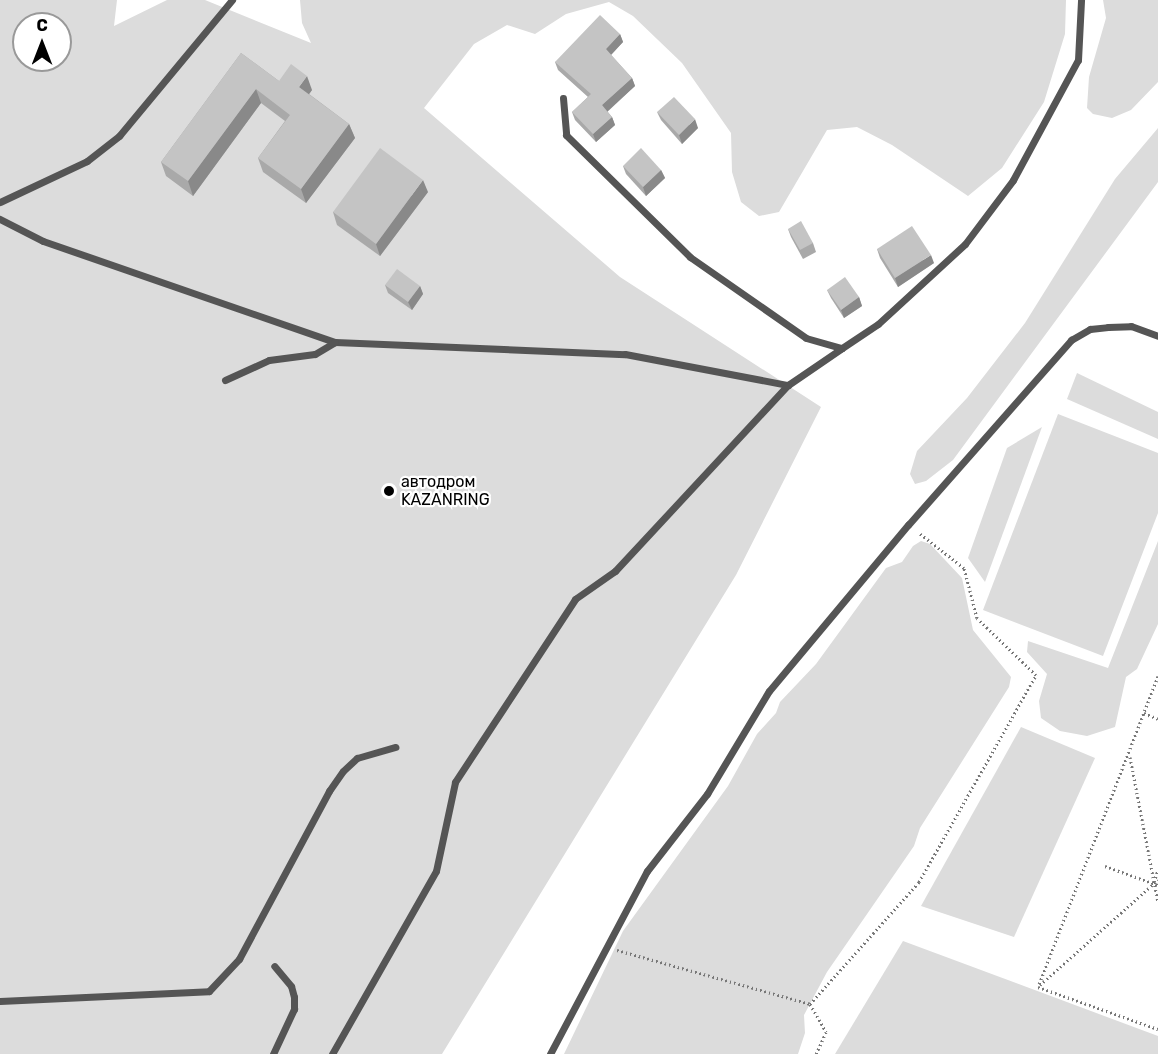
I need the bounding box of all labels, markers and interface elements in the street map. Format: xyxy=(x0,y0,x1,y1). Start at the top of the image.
north arrow xyxy=(12,12,72,72)
text: С xyxy=(36,16,48,35)
place label: автодром KAZANRING xyxy=(401,472,490,510)
marker: автодром KAZANRING xyxy=(382,484,396,498)

